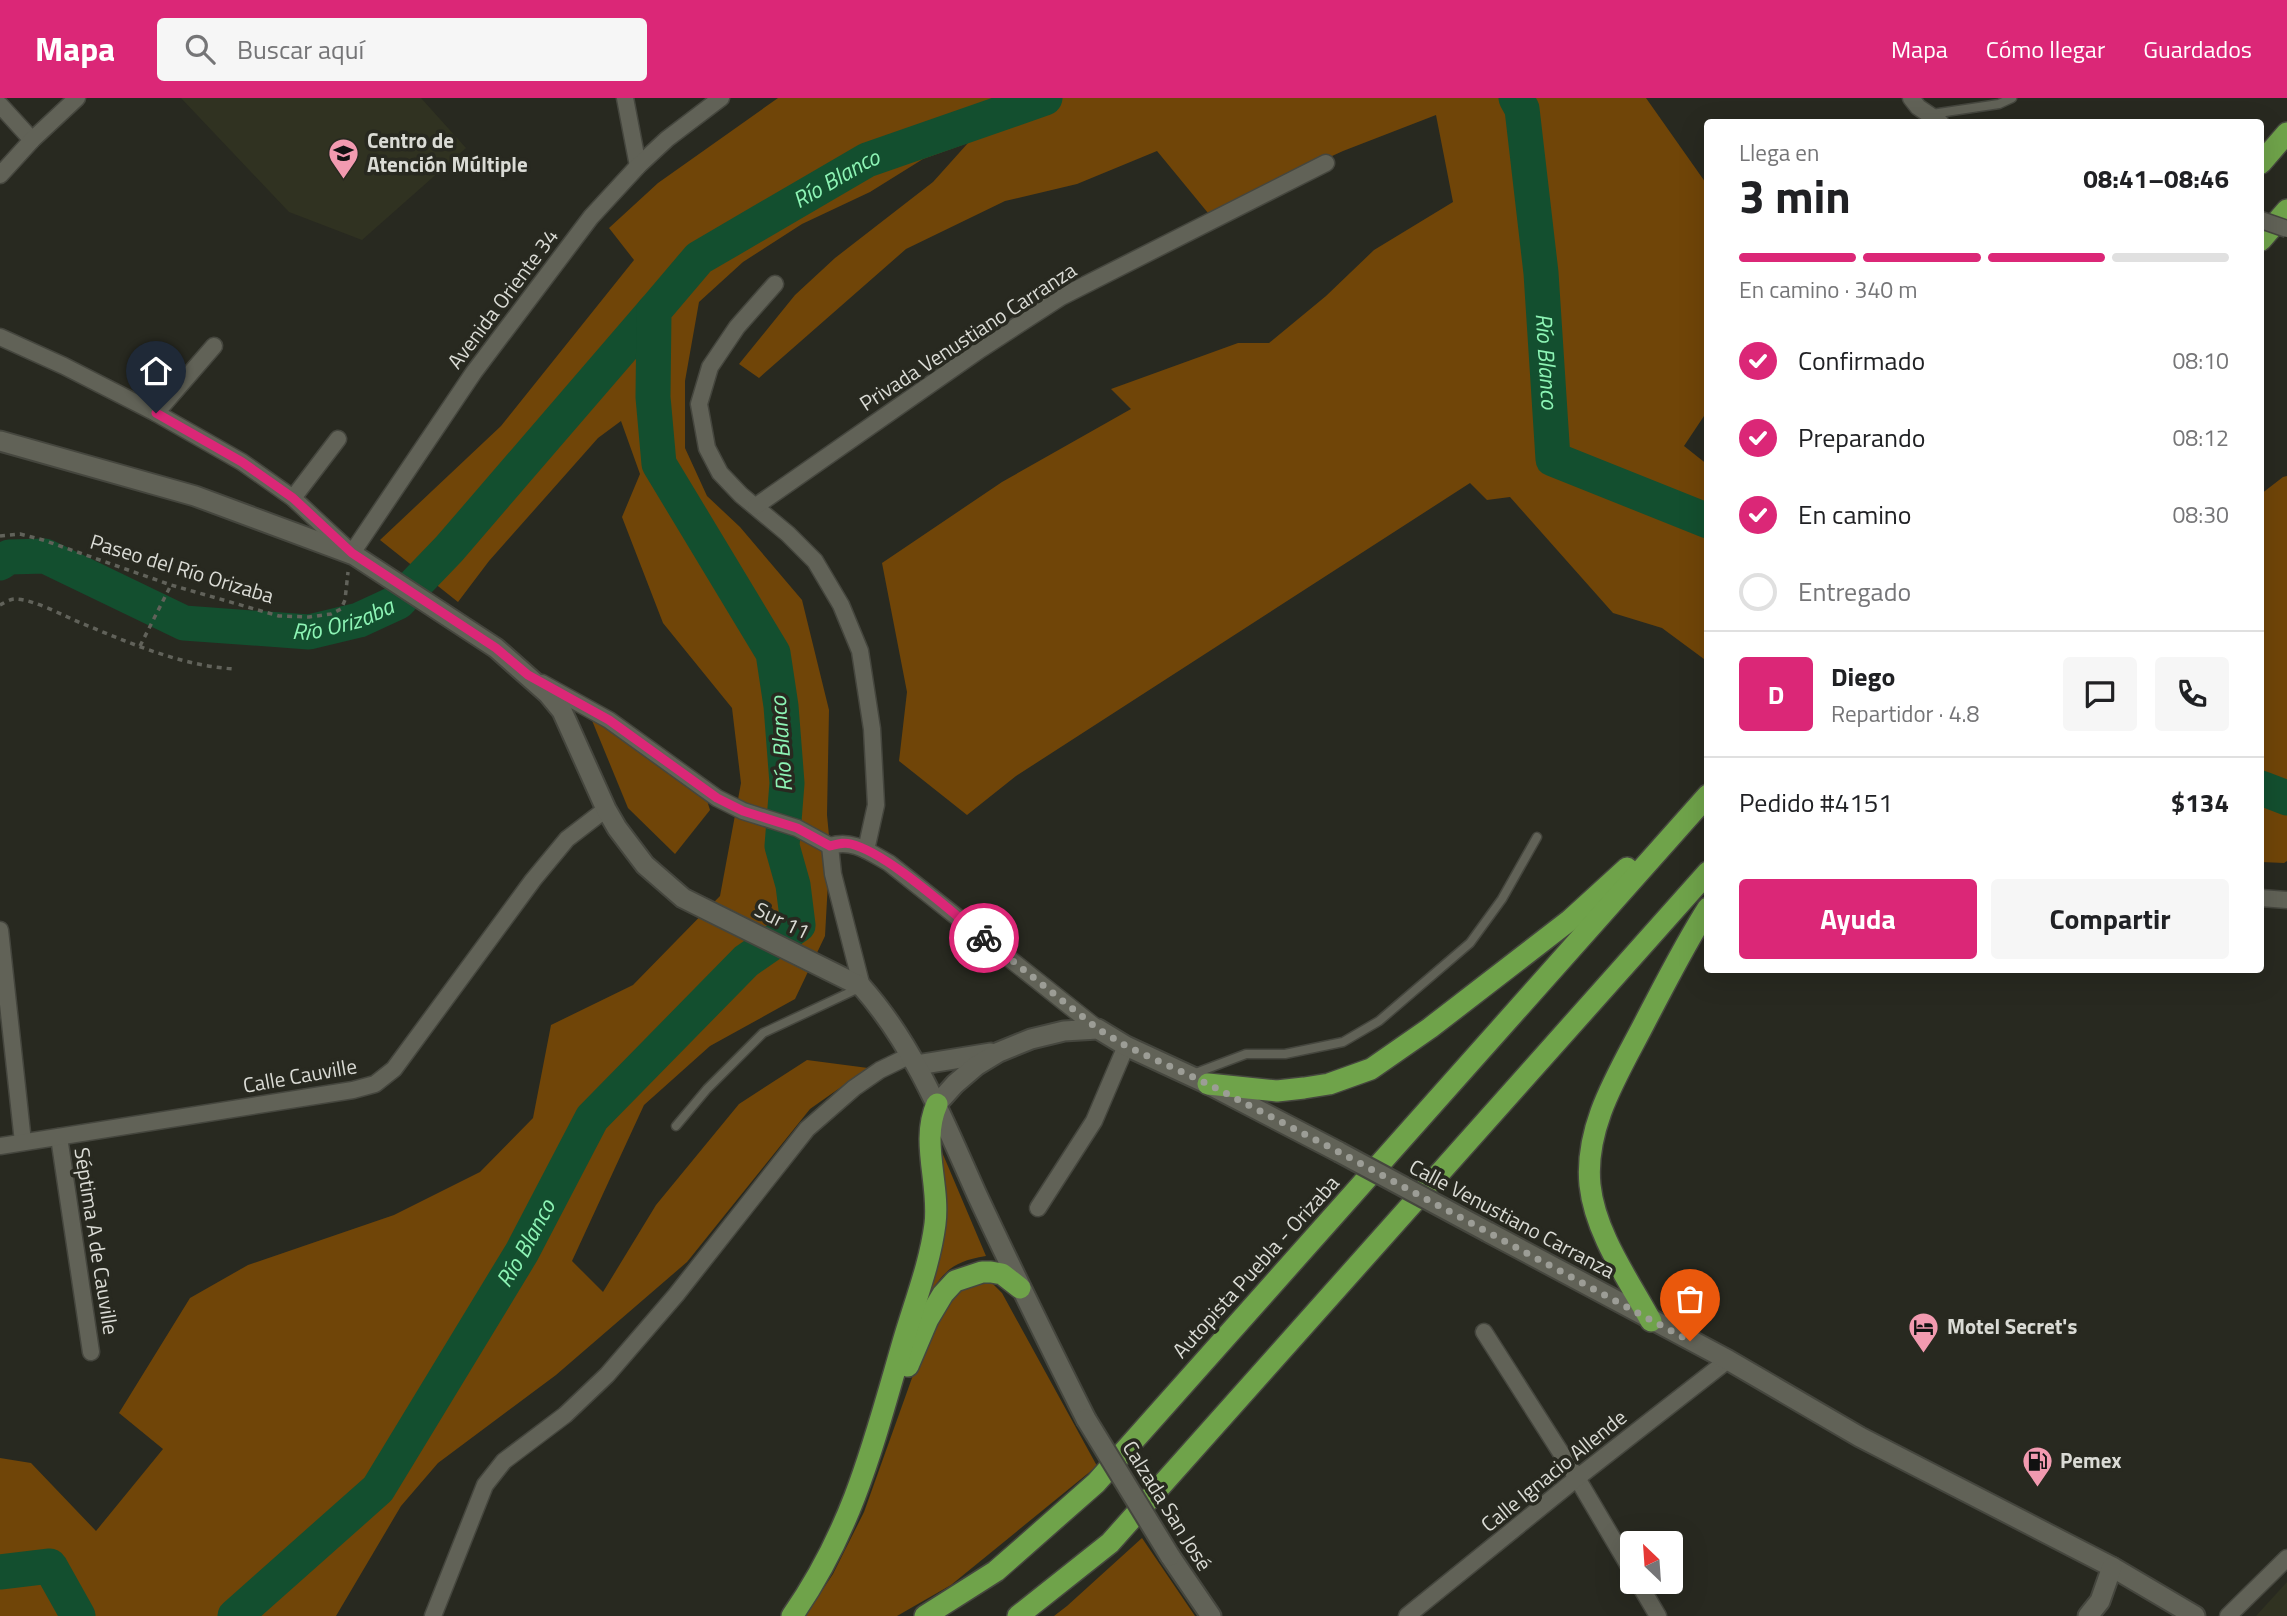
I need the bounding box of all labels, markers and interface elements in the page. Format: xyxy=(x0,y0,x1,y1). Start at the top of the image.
search box xyxy=(157,18,647,81)
text: Mapa xyxy=(35,24,115,74)
icon: search xyxy=(181,30,219,68)
text: Buscar aquí xyxy=(237,30,364,69)
text: Mapa xyxy=(1891,31,1948,67)
text: Cómo llegar xyxy=(1986,31,2105,67)
text: Guardados xyxy=(2143,31,2252,67)
place label: Centro de Atención Múltiple xyxy=(367,124,528,180)
text: Llega en xyxy=(1739,135,1819,170)
school or university icon: Centro de Atención Múltiple xyxy=(327,136,361,180)
water label: Río Blanco xyxy=(786,139,885,217)
text: 08:41–08:46 xyxy=(2083,159,2229,198)
text: 3 min xyxy=(1739,161,1851,231)
street label: Avenida Oriente 34 xyxy=(439,222,566,375)
street label: Privada Venustiano Carranza xyxy=(853,254,1083,419)
text: En camino · 340 m xyxy=(1739,272,1917,307)
water label: Río Blanco xyxy=(1527,312,1568,411)
pin xyxy=(126,341,186,413)
text: Confirmado xyxy=(1798,341,1925,380)
icon: check xyxy=(1739,342,1777,380)
text: 08:10 xyxy=(2172,343,2229,378)
icon: home xyxy=(137,352,175,390)
text: Preparando xyxy=(1798,418,1925,457)
icon: check xyxy=(1739,419,1777,457)
text: 08:12 xyxy=(2172,420,2229,455)
text: En camino xyxy=(1798,495,1912,534)
icon: check xyxy=(1739,496,1777,534)
text: 08:30 xyxy=(2172,497,2229,532)
street label: Paseo del Río Orizaba xyxy=(86,525,279,611)
text: Entregado xyxy=(1798,572,1911,611)
water label: Río Orizaba xyxy=(291,588,401,649)
text: Diego xyxy=(1831,657,1895,696)
button: chat xyxy=(2063,657,2137,731)
button: phone xyxy=(2155,657,2229,731)
text: D xyxy=(1768,675,1784,714)
water label: Río Blanco xyxy=(760,694,801,793)
text: Repartidor · 4.8 xyxy=(1831,696,1979,731)
text: Pedido #4151 xyxy=(1739,783,1893,822)
text: $134 xyxy=(2171,783,2229,822)
button: Ayuda xyxy=(1739,879,1977,959)
button: Compartir xyxy=(1991,879,2229,959)
street label: Sur 11 xyxy=(749,893,815,947)
courier xyxy=(949,903,1019,973)
icon: bike xyxy=(965,919,1003,957)
street label: Calle Cauville xyxy=(240,1049,359,1101)
street label: Séptima A de Cauville xyxy=(66,1145,128,1337)
street label: Calle Venustiano Carranza xyxy=(1404,1150,1622,1286)
street label: Autopista Puebla - Orizaba xyxy=(1164,1167,1347,1365)
water label: Río Blanco xyxy=(487,1192,564,1294)
pin xyxy=(1660,1269,1720,1341)
icon: bag xyxy=(1671,1280,1709,1318)
hotel icon: Motel Secret's xyxy=(1907,1310,1941,1354)
place label: Motel Secret's xyxy=(1947,1310,2077,1342)
street label: Calle Ignacio Allende xyxy=(1473,1401,1633,1539)
street label: Calzada San José xyxy=(1115,1434,1221,1577)
fuel station icon: Pemex xyxy=(2020,1444,2054,1488)
place label: Pemex xyxy=(2060,1444,2121,1476)
north arrow xyxy=(1620,1531,1684,1594)
map controls xyxy=(1620,1531,1683,1594)

